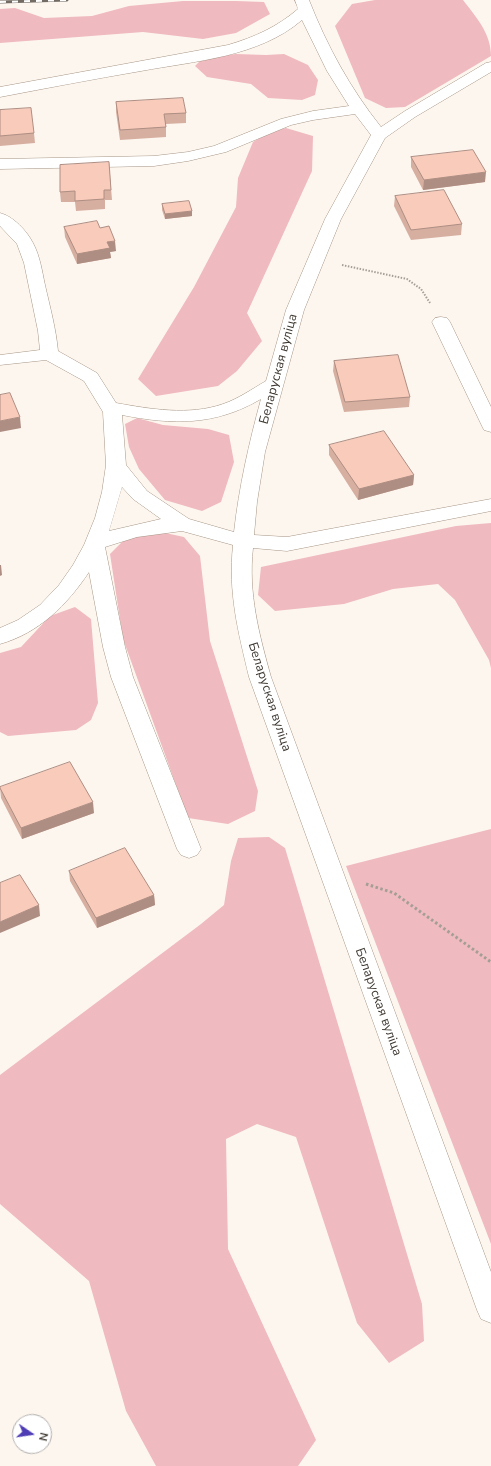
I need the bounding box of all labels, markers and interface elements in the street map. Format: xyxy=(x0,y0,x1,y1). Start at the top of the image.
street label: Беларуская вуліца xyxy=(257,312,301,426)
street label: Беларуская вуліца xyxy=(244,641,294,753)
street label: Беларуская вуліца xyxy=(351,946,405,1058)
north arrow xyxy=(12,1414,52,1454)
text: N xyxy=(35,1431,51,1442)

